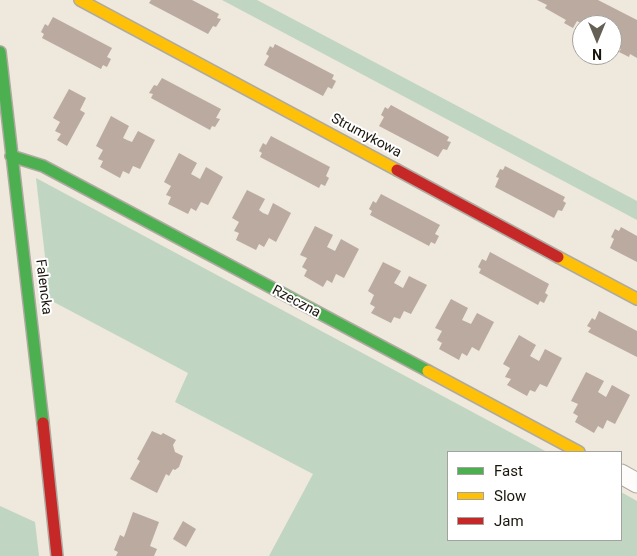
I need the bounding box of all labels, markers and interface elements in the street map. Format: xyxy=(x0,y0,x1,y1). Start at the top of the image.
north arrow xyxy=(572,15,622,65)
text: N xyxy=(592,46,602,62)
street label: Strumykowa xyxy=(328,110,404,162)
street label: Falencka xyxy=(31,258,55,316)
street label: Rzeczna xyxy=(269,282,323,322)
legend xyxy=(447,451,622,541)
text: Fast xyxy=(494,462,523,480)
text: Slow xyxy=(494,487,526,505)
text: Jam xyxy=(494,512,524,530)

